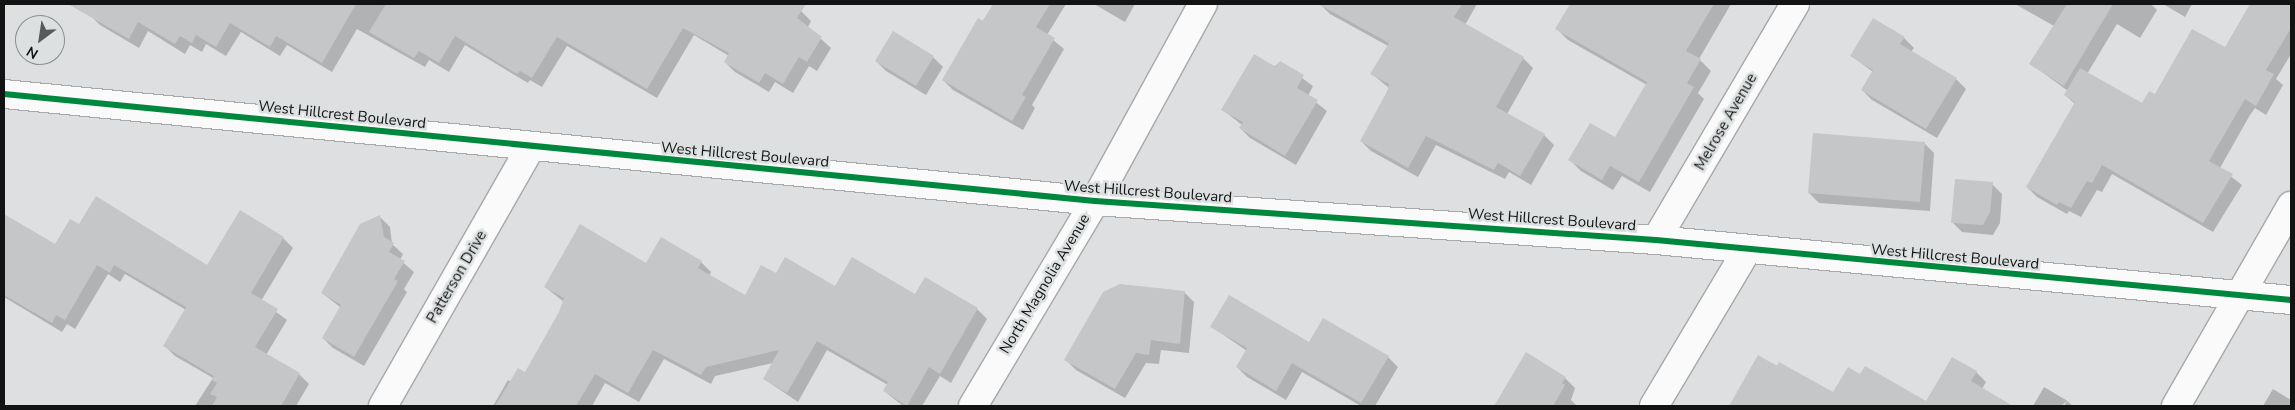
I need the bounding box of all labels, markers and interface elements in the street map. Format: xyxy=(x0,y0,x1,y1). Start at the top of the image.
north arrow xyxy=(15,15,65,65)
text: N xyxy=(23,42,42,63)
street label: Melrose Avenue xyxy=(1691,70,1761,174)
street label: West Hillcrest Boulevard xyxy=(257,97,427,133)
street label: West Hillcrest Boulevard xyxy=(660,139,830,171)
street label: West Hillcrest Boulevard xyxy=(1063,177,1233,207)
street label: West Hillcrest Boulevard xyxy=(1467,205,1637,235)
street label: North Magnolia Avenue xyxy=(996,211,1094,357)
street label: Patterson Drive xyxy=(423,227,491,327)
street label: West Hillcrest Boulevard xyxy=(1870,241,2040,273)

